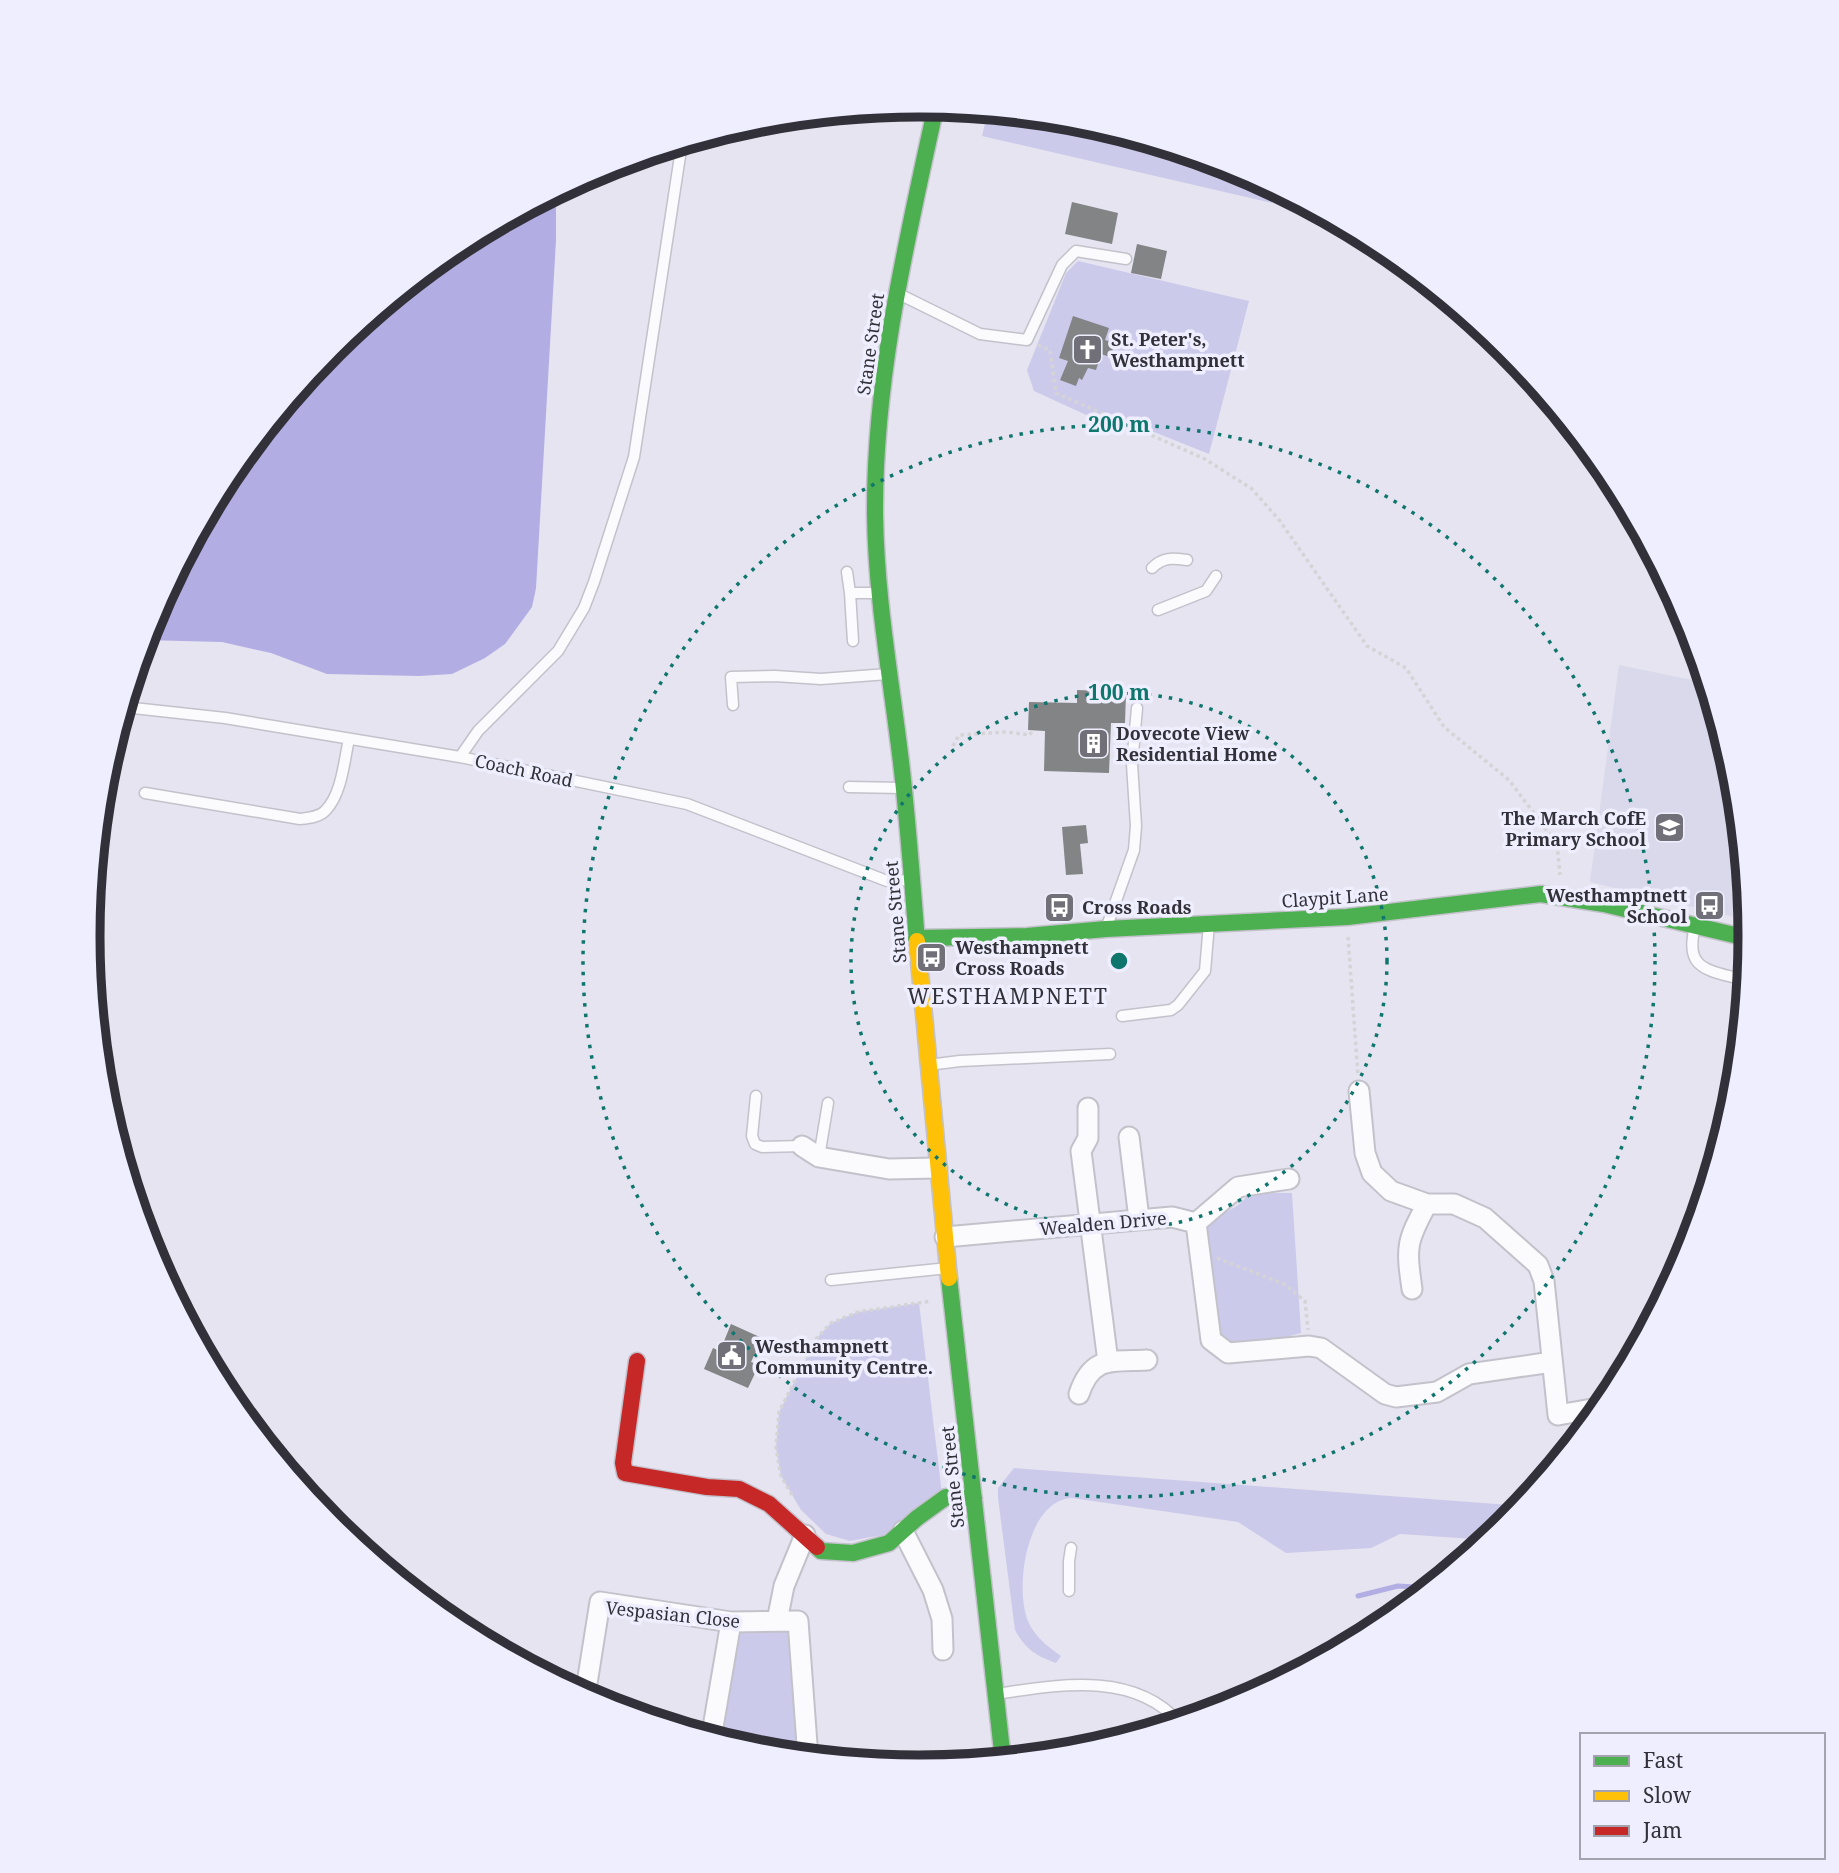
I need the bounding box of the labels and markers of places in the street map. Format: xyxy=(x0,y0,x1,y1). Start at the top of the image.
place label: St. Peter's, Westhampnett xyxy=(1111,327,1244,372)
church icon: St. Peter's, Westhampnett xyxy=(1071,332,1105,366)
place label: Dovecote View Residential Home xyxy=(1116,721,1277,766)
building icon: Dovecote View Residential Home xyxy=(1076,726,1110,760)
place label: The March CofE Primary School xyxy=(1502,806,1647,851)
school or university icon: The March CofE Primary School xyxy=(1652,811,1686,845)
place label: Westhamptnett School xyxy=(1546,883,1688,928)
bus stop icon: Westhamptnett School xyxy=(1693,888,1727,922)
bus stop icon: Cross Roads xyxy=(1042,890,1076,924)
place label: Cross Roads xyxy=(1082,895,1192,919)
place label: Westhampnett Cross Roads xyxy=(955,935,1088,980)
bus stop icon: Westhampnett Cross Roads xyxy=(915,940,949,974)
centre of rings xyxy=(1107,949,1131,973)
place label: Westhampnett Community Centre. xyxy=(755,1334,933,1379)
public building icon: Westhampnett Community Centre. xyxy=(715,1339,749,1373)

